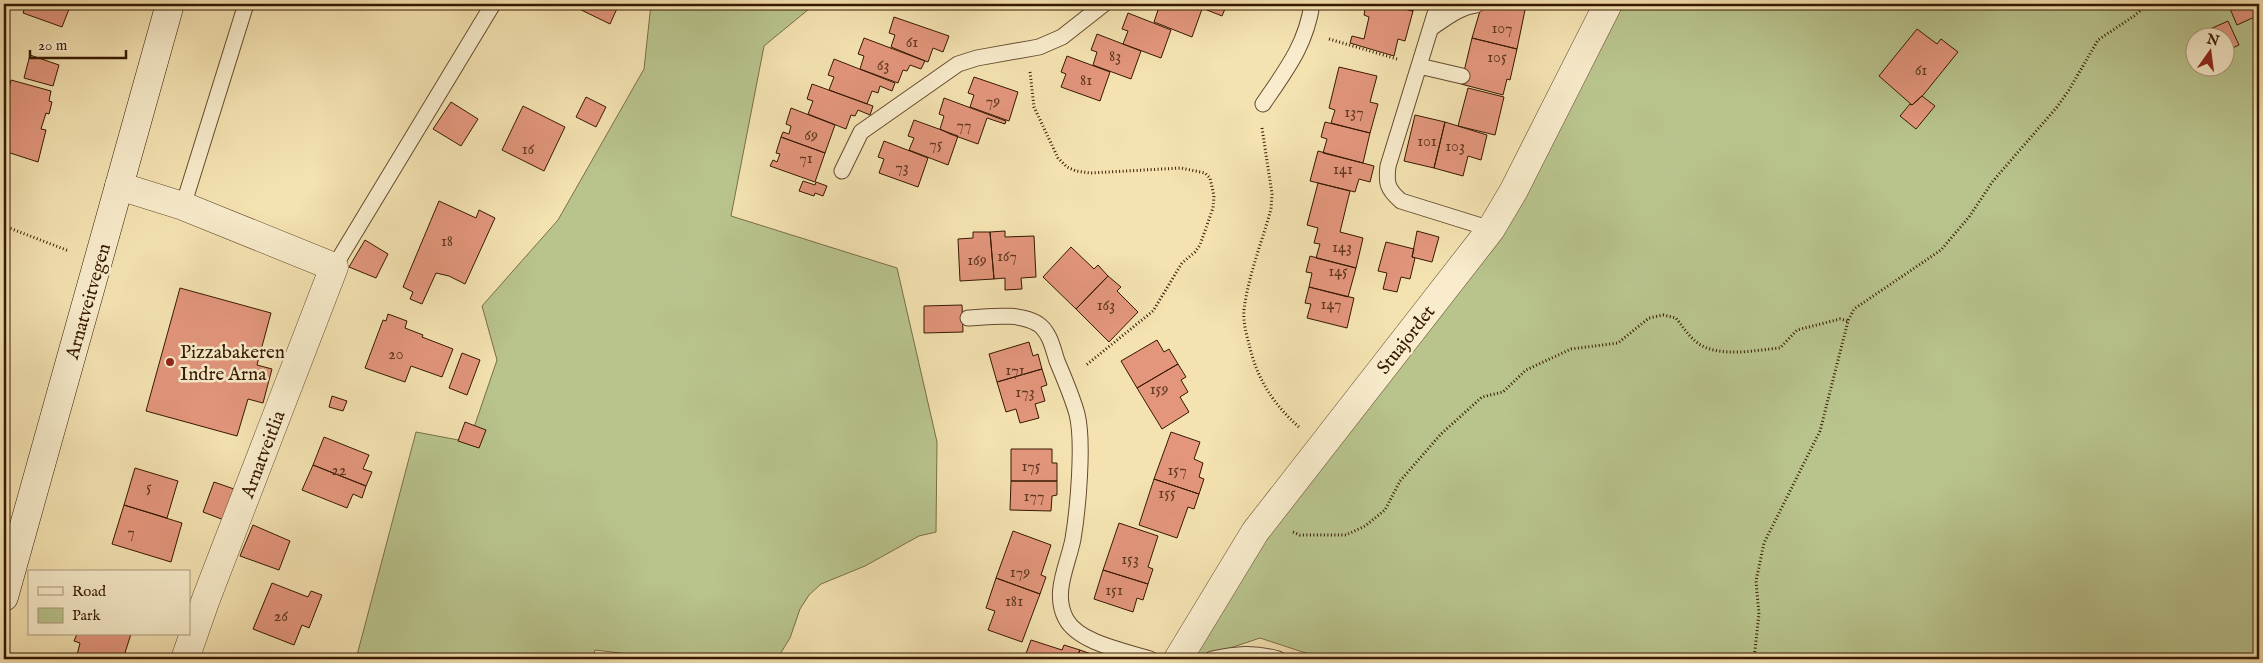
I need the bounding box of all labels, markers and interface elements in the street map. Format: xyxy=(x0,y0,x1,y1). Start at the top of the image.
house number: 107 xyxy=(1491,19,1513,39)
scale bar xyxy=(30,28,126,60)
north arrow xyxy=(2186,28,2236,78)
text: N xyxy=(2204,30,2221,51)
house number: 61 xyxy=(906,33,918,53)
text: 20 m xyxy=(38,36,68,55)
house number: 83 xyxy=(1109,47,1121,67)
house number: 105 xyxy=(1487,48,1507,68)
house number: 63 xyxy=(877,56,889,76)
house number: 61 xyxy=(1915,61,1927,81)
house number: 81 xyxy=(1080,71,1092,91)
house number: 79 xyxy=(986,92,1000,112)
house number: 137 xyxy=(1344,103,1364,123)
house number: 77 xyxy=(957,116,971,136)
house number: 69 xyxy=(804,126,818,146)
house number: 101 xyxy=(1417,132,1437,152)
house number: 75 xyxy=(929,135,943,155)
house number: 103 xyxy=(1445,137,1465,157)
house number: 16 xyxy=(522,140,535,160)
house number: 71 xyxy=(799,149,813,169)
house number: 73 xyxy=(895,158,909,178)
house number: 141 xyxy=(1333,160,1353,180)
house number: 18 xyxy=(441,232,453,252)
house number: 143 xyxy=(1332,238,1352,258)
street label: Arnatveitvegen xyxy=(61,241,117,363)
house number: 167 xyxy=(997,247,1017,267)
house number: 169 xyxy=(967,251,987,271)
house number: 145 xyxy=(1328,262,1348,282)
house number: 147 xyxy=(1321,295,1341,315)
house number: 163 xyxy=(1097,296,1115,316)
street label: Stuajordet xyxy=(1372,300,1441,380)
place label: Pizzabakeren Indre Arna xyxy=(180,341,285,387)
house number: 20 xyxy=(388,345,404,365)
marker: Pizzabakeren Indre Arna xyxy=(164,356,176,368)
house number: 171 xyxy=(1005,361,1025,381)
house number: 159 xyxy=(1150,380,1168,400)
house number: 173 xyxy=(1015,383,1035,403)
street label: Arnatveitlia xyxy=(236,407,292,503)
house number: 175 xyxy=(1021,457,1041,477)
house number: 22 xyxy=(331,461,347,481)
house number: 157 xyxy=(1167,461,1187,481)
house number: 5 xyxy=(146,478,152,498)
house number: 155 xyxy=(1158,484,1176,504)
house number: 177 xyxy=(1024,487,1044,507)
house number: 7 xyxy=(127,523,135,543)
house number: 153 xyxy=(1121,550,1139,570)
house number: 179 xyxy=(1010,563,1030,583)
legend xyxy=(28,570,190,636)
house number: 151 xyxy=(1105,581,1123,601)
text: Road xyxy=(72,582,107,601)
house number: 181 xyxy=(1005,592,1023,612)
text: Park xyxy=(72,606,102,625)
house number: 26 xyxy=(274,607,288,627)

